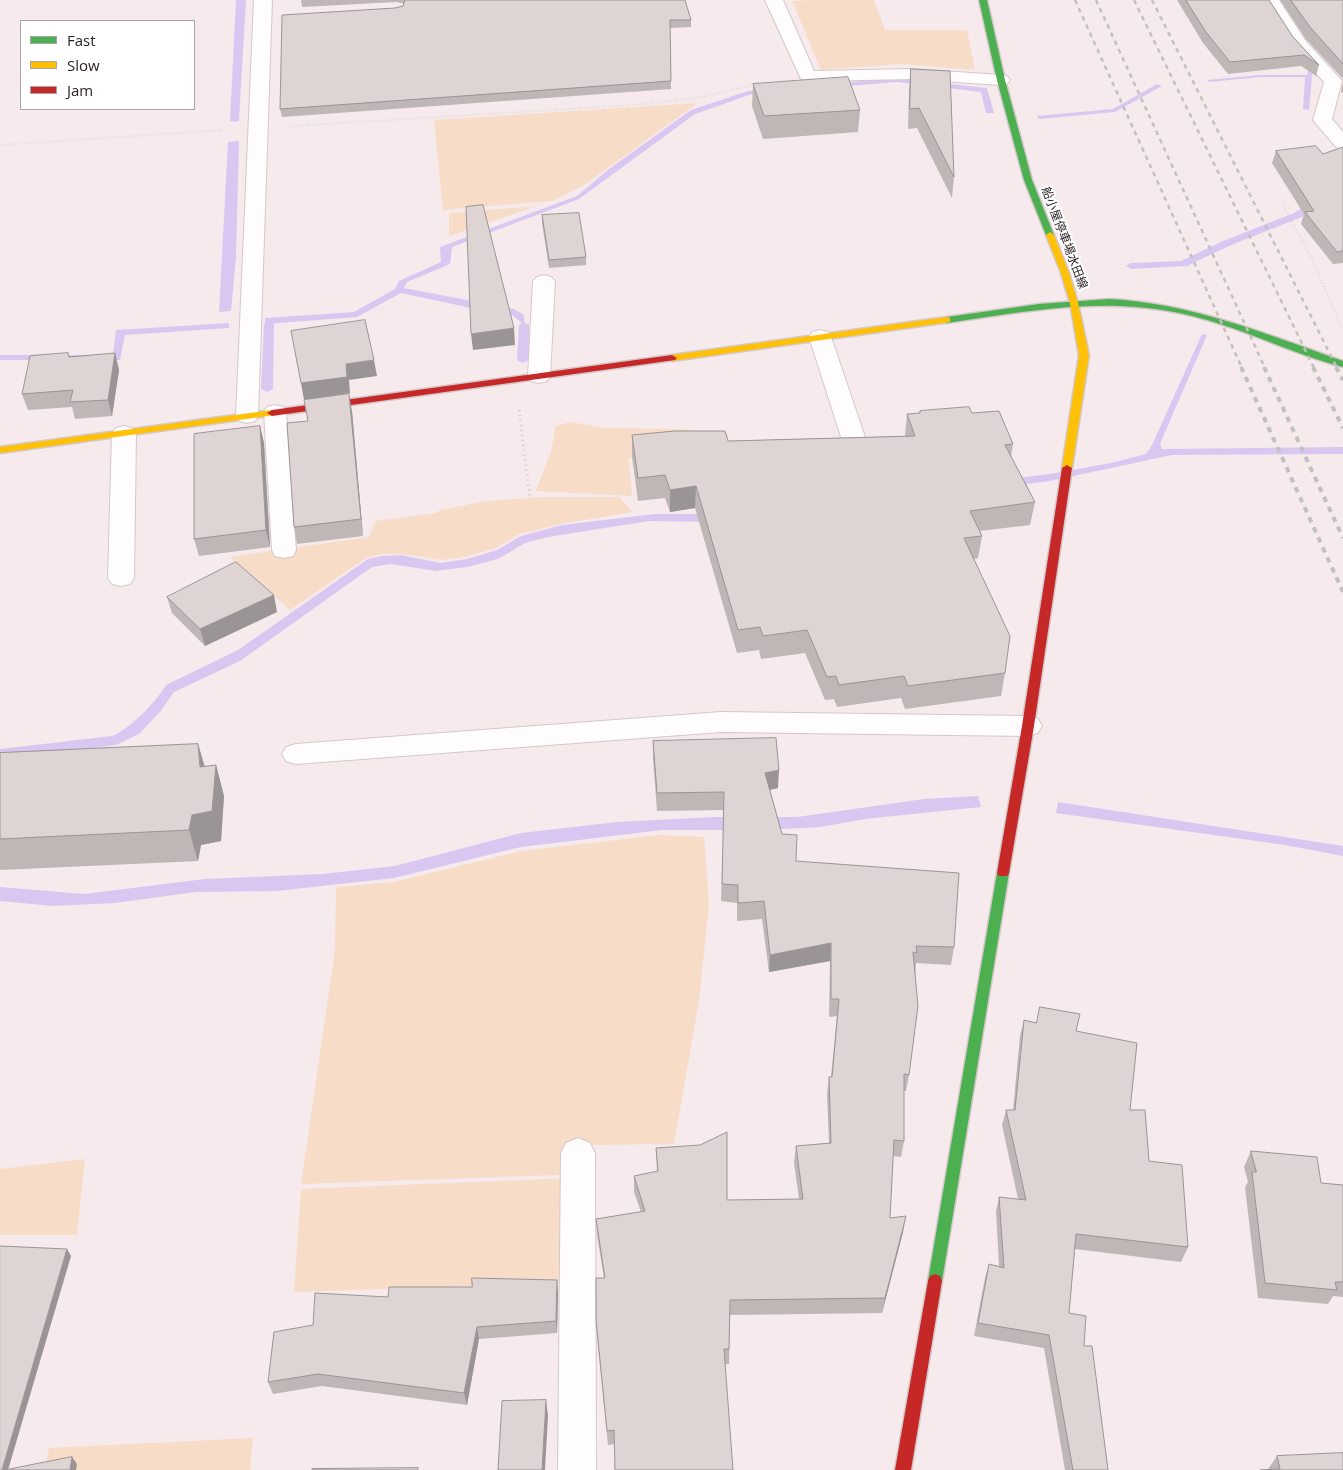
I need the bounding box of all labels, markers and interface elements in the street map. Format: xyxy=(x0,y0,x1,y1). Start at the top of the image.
legend xyxy=(20,20,195,110)
text: Fast xyxy=(67,30,96,50)
text: Slow xyxy=(67,55,100,75)
text: Jam xyxy=(67,80,93,100)
street label: 船小屋停車場水田線 xyxy=(1038,185,1090,291)

